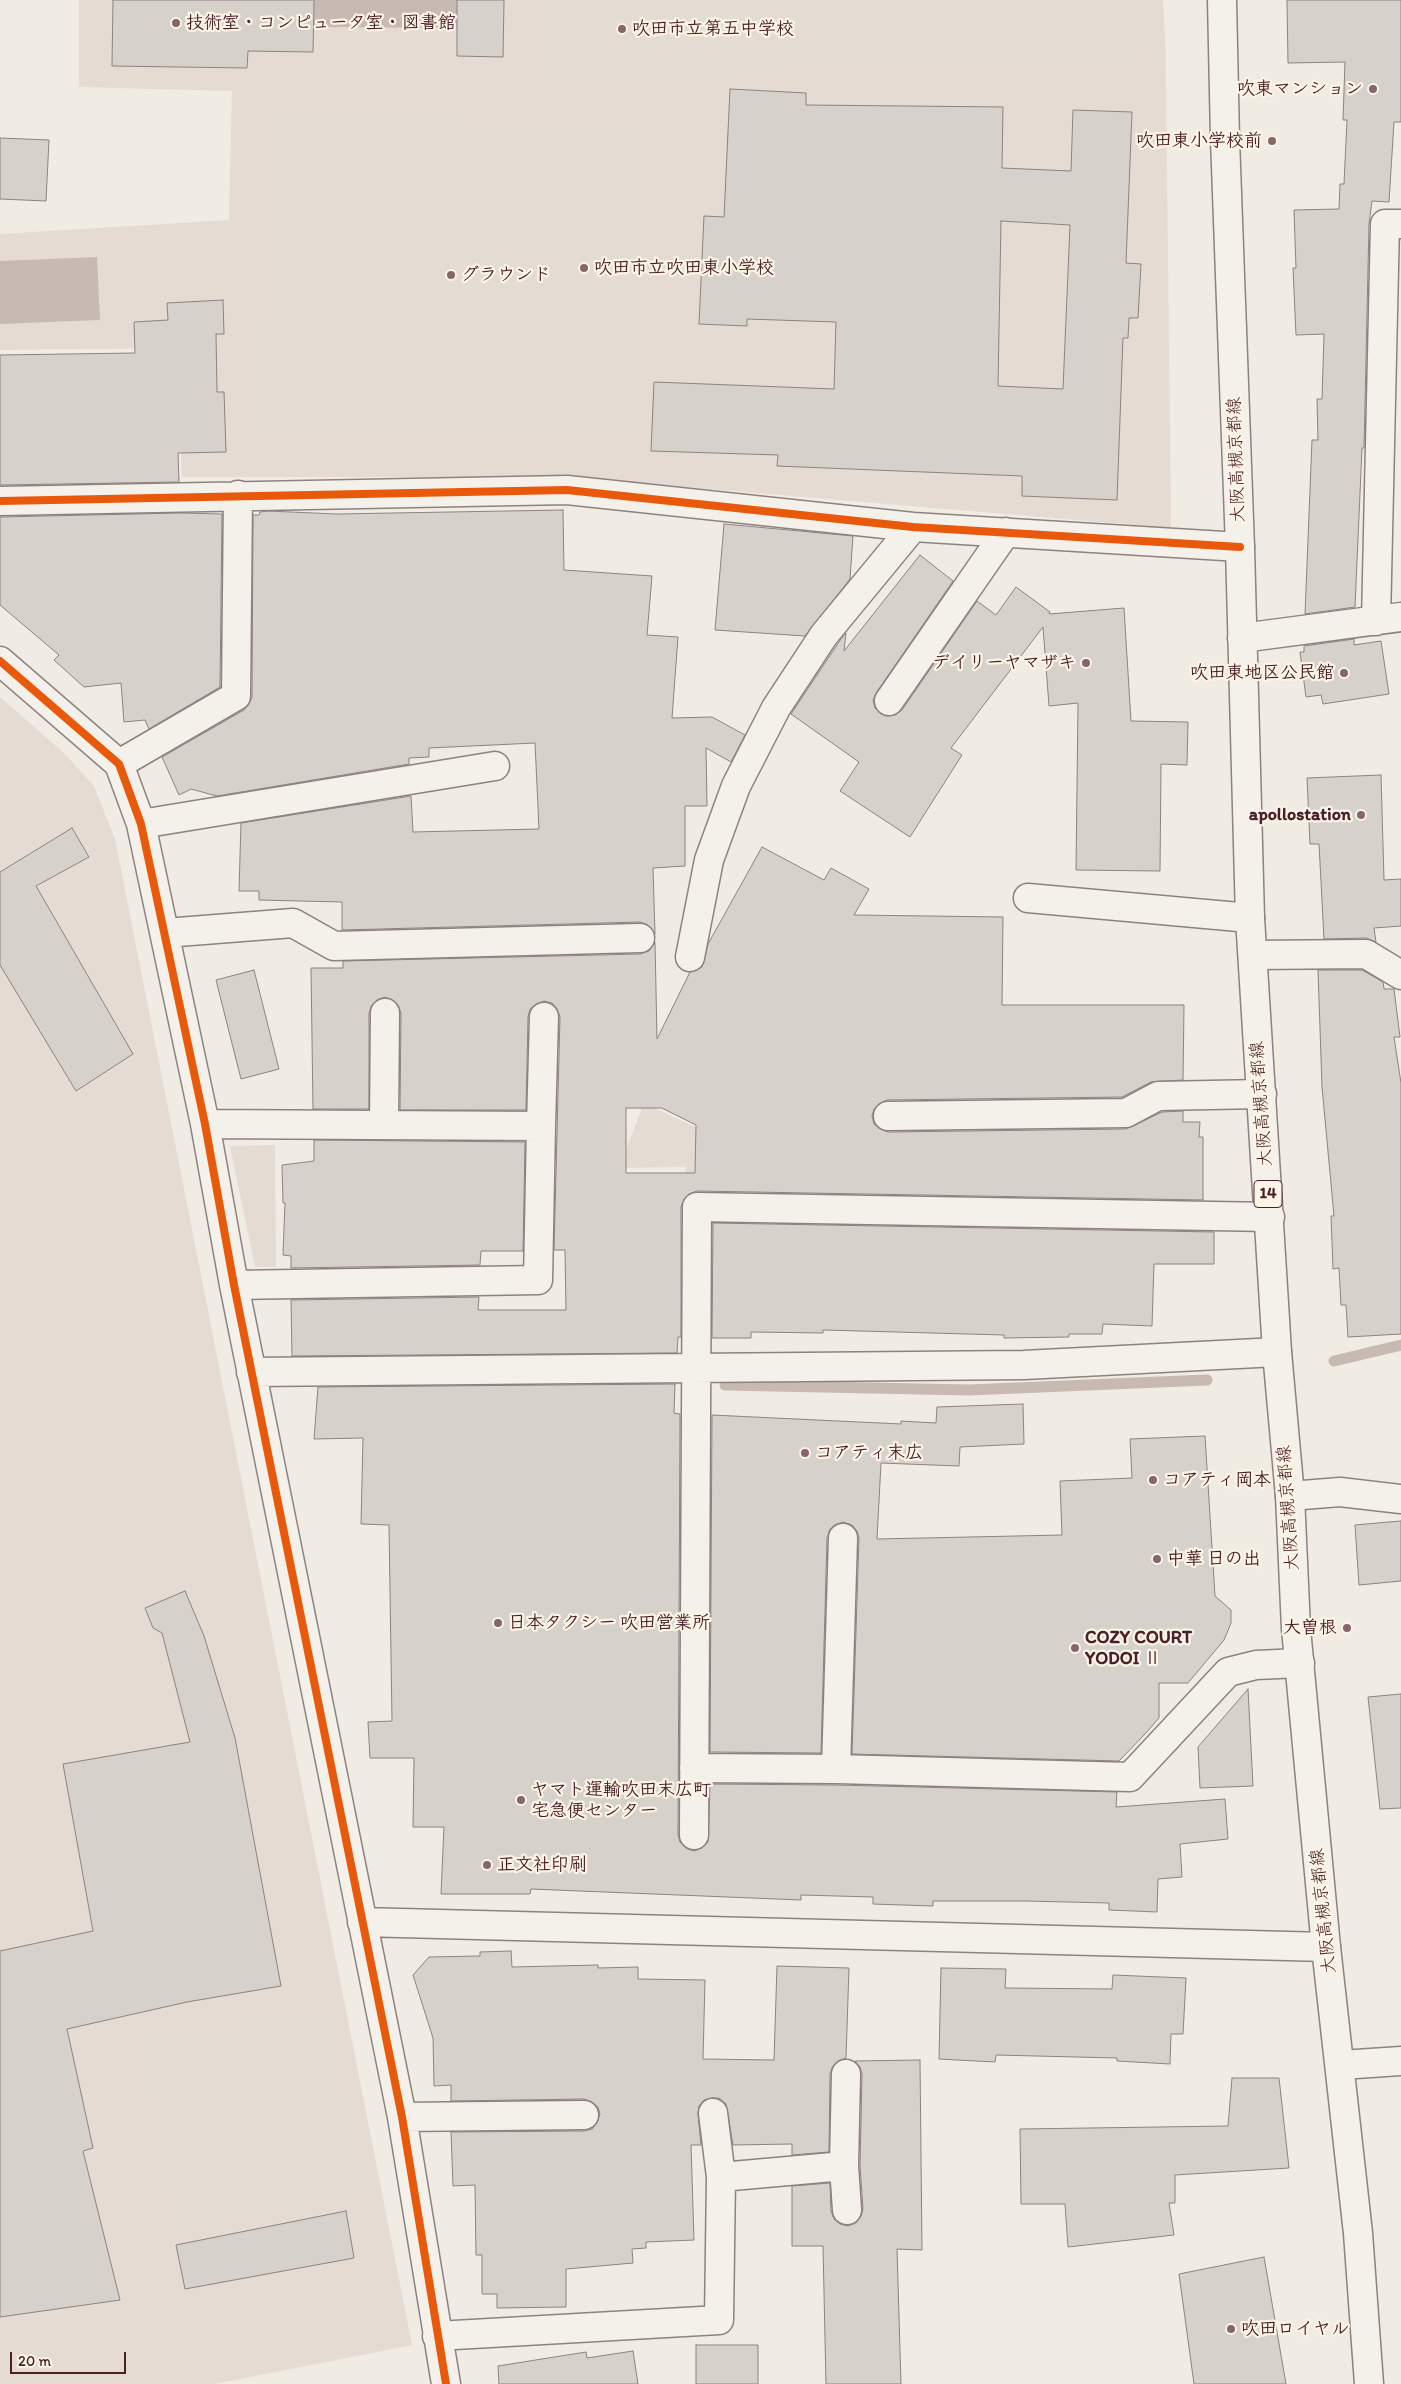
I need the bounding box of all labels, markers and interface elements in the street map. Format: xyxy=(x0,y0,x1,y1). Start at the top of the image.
place label: 技術室・コンピュータ室・図書館 xyxy=(186,12,456,34)
marker: 技術室・コンピュータ室・図書館 xyxy=(170,17,182,29)
place label: 吹田市立第五中学校 xyxy=(632,18,794,40)
marker: 吹田市立第五中学校 xyxy=(616,23,628,35)
place label: 吹東マンション xyxy=(1237,78,1363,100)
marker: 吹東マンション xyxy=(1367,83,1379,95)
place label: 吹田東小学校前 xyxy=(1136,130,1262,152)
marker: 吹田東小学校前 xyxy=(1266,135,1278,147)
place label: 吹田市立吹田東小学校 xyxy=(594,257,774,279)
marker: 吹田市立吹田東小学校 xyxy=(578,262,590,274)
place label: グラウンド xyxy=(461,264,551,286)
marker: グラウンド xyxy=(445,269,457,281)
street label: 大阪高槻京都線 xyxy=(1224,397,1250,523)
place label: デイリーヤマザキ xyxy=(932,652,1076,674)
marker: デイリーヤマザキ xyxy=(1080,657,1092,669)
place label: 吹田東地区公民館 xyxy=(1190,662,1334,684)
marker: 吹田東地区公民館 xyxy=(1338,667,1350,679)
place label: apollostation xyxy=(1249,804,1351,826)
marker: apollostation xyxy=(1355,809,1367,821)
street label: 大阪高槻京都線 xyxy=(1247,1040,1277,1168)
road number: 14 xyxy=(1254,1180,1282,1208)
place label: コアティ末広 xyxy=(815,1442,923,1464)
street label: 大阪高槻京都線 xyxy=(1274,1444,1304,1572)
marker: コアティ末広 xyxy=(799,1447,811,1459)
place label: コアティ岡本 xyxy=(1163,1469,1271,1491)
marker: コアティ岡本 xyxy=(1147,1474,1159,1486)
place label: 中華 日の出 xyxy=(1167,1548,1261,1570)
marker: 中華 日の出 xyxy=(1151,1553,1163,1565)
place label: 日本タクシー 吹田営業所 xyxy=(508,1612,710,1634)
marker: 日本タクシー 吹田営業所 xyxy=(492,1617,504,1629)
place label: 大曽根 xyxy=(1283,1617,1337,1639)
marker: 大曽根 xyxy=(1341,1622,1353,1634)
place label: COZY COURT YODOI Ⅱ xyxy=(1085,1627,1192,1670)
marker: COZY COURT YODOI Ⅱ xyxy=(1069,1642,1081,1654)
place label: ヤマト運輸吹田末広町 宅急便センター xyxy=(531,1779,711,1822)
marker: ヤマト運輸吹田末広町 宅急便センター xyxy=(515,1794,527,1806)
street label: 大阪高槻京都線 xyxy=(1307,1847,1341,1975)
place label: 正文社印刷 xyxy=(497,1854,587,1876)
marker: 正文社印刷 xyxy=(481,1859,493,1871)
place label: 吹田ロイヤル xyxy=(1241,2318,1349,2340)
marker: 吹田ロイヤル xyxy=(1225,2323,1237,2335)
scale bar xyxy=(12,2342,129,2374)
text: 20 m xyxy=(18,2352,51,2370)

